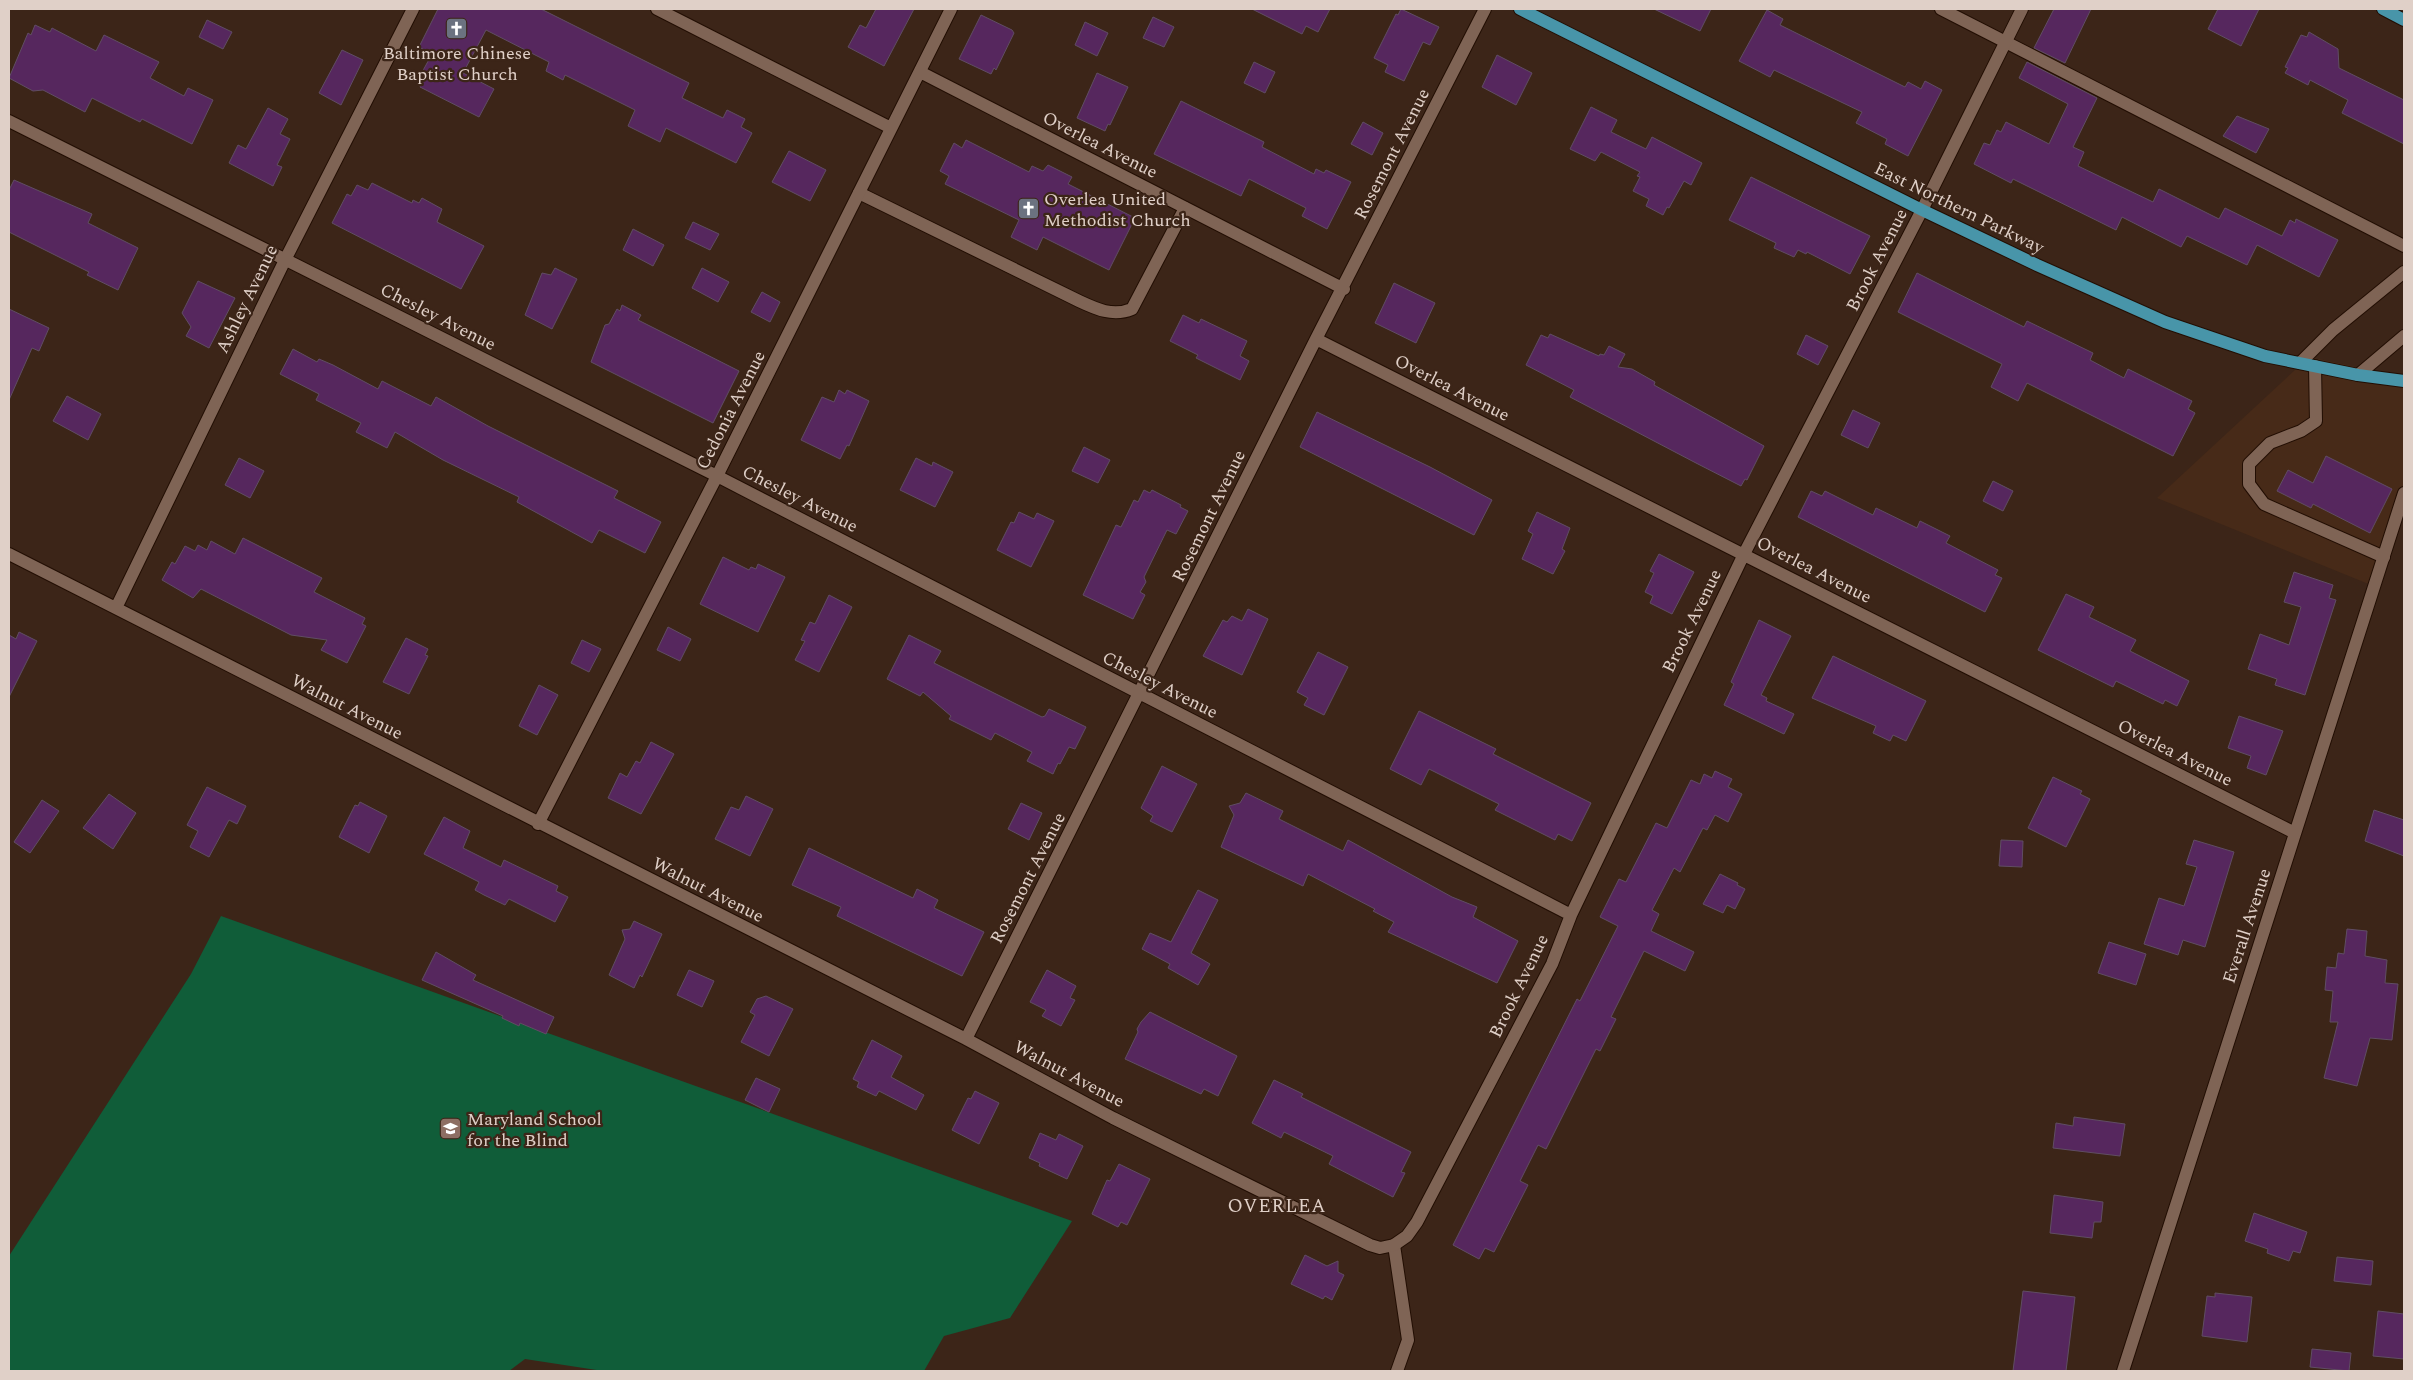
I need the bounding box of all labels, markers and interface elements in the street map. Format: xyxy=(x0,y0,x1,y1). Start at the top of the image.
church icon: Baltimore Chinese Baptist Church xyxy=(445,16,469,40)
place label: Baltimore Chinese Baptist Church xyxy=(383,40,531,88)
street label: Rosemont Avenue xyxy=(1347,84,1437,224)
street label: Overlea Avenue xyxy=(1038,104,1162,186)
street label: East Northern Parkway xyxy=(1870,155,2050,261)
place label: Overlea United Methodist Church xyxy=(1044,186,1191,234)
church icon: Overlea United Methodist Church xyxy=(1016,197,1040,221)
street label: Brook Avenue xyxy=(1839,204,1915,316)
street label: Ashley Avenue xyxy=(209,240,285,358)
street label: Chesley Avenue xyxy=(375,276,501,358)
street label: Cedonia Avenue xyxy=(689,346,773,474)
street label: Overlea Avenue xyxy=(1390,347,1514,429)
street label: Rosemont Avenue xyxy=(1165,445,1253,587)
street label: Chesley Avenue xyxy=(737,458,863,540)
street label: Overlea Avenue xyxy=(1752,529,1876,611)
street label: Brook Avenue xyxy=(1655,565,1729,677)
street label: Chesley Avenue xyxy=(1097,644,1223,726)
street label: Walnut Avenue xyxy=(286,667,408,747)
street label: Overlea Avenue xyxy=(2113,712,2237,794)
street label: Rosemont Avenue xyxy=(983,808,1073,948)
street label: Walnut Avenue xyxy=(647,850,769,930)
street label: Everall Avenue xyxy=(2216,865,2278,987)
street label: Brook Avenue xyxy=(1482,930,1556,1042)
street label: Walnut Avenue xyxy=(1009,1033,1129,1115)
place label: Maryland School for the Blind xyxy=(467,1106,602,1154)
school or university icon: Maryland School for the Blind xyxy=(439,1117,463,1141)
district label: OVERLEA xyxy=(1227,1192,1327,1221)

